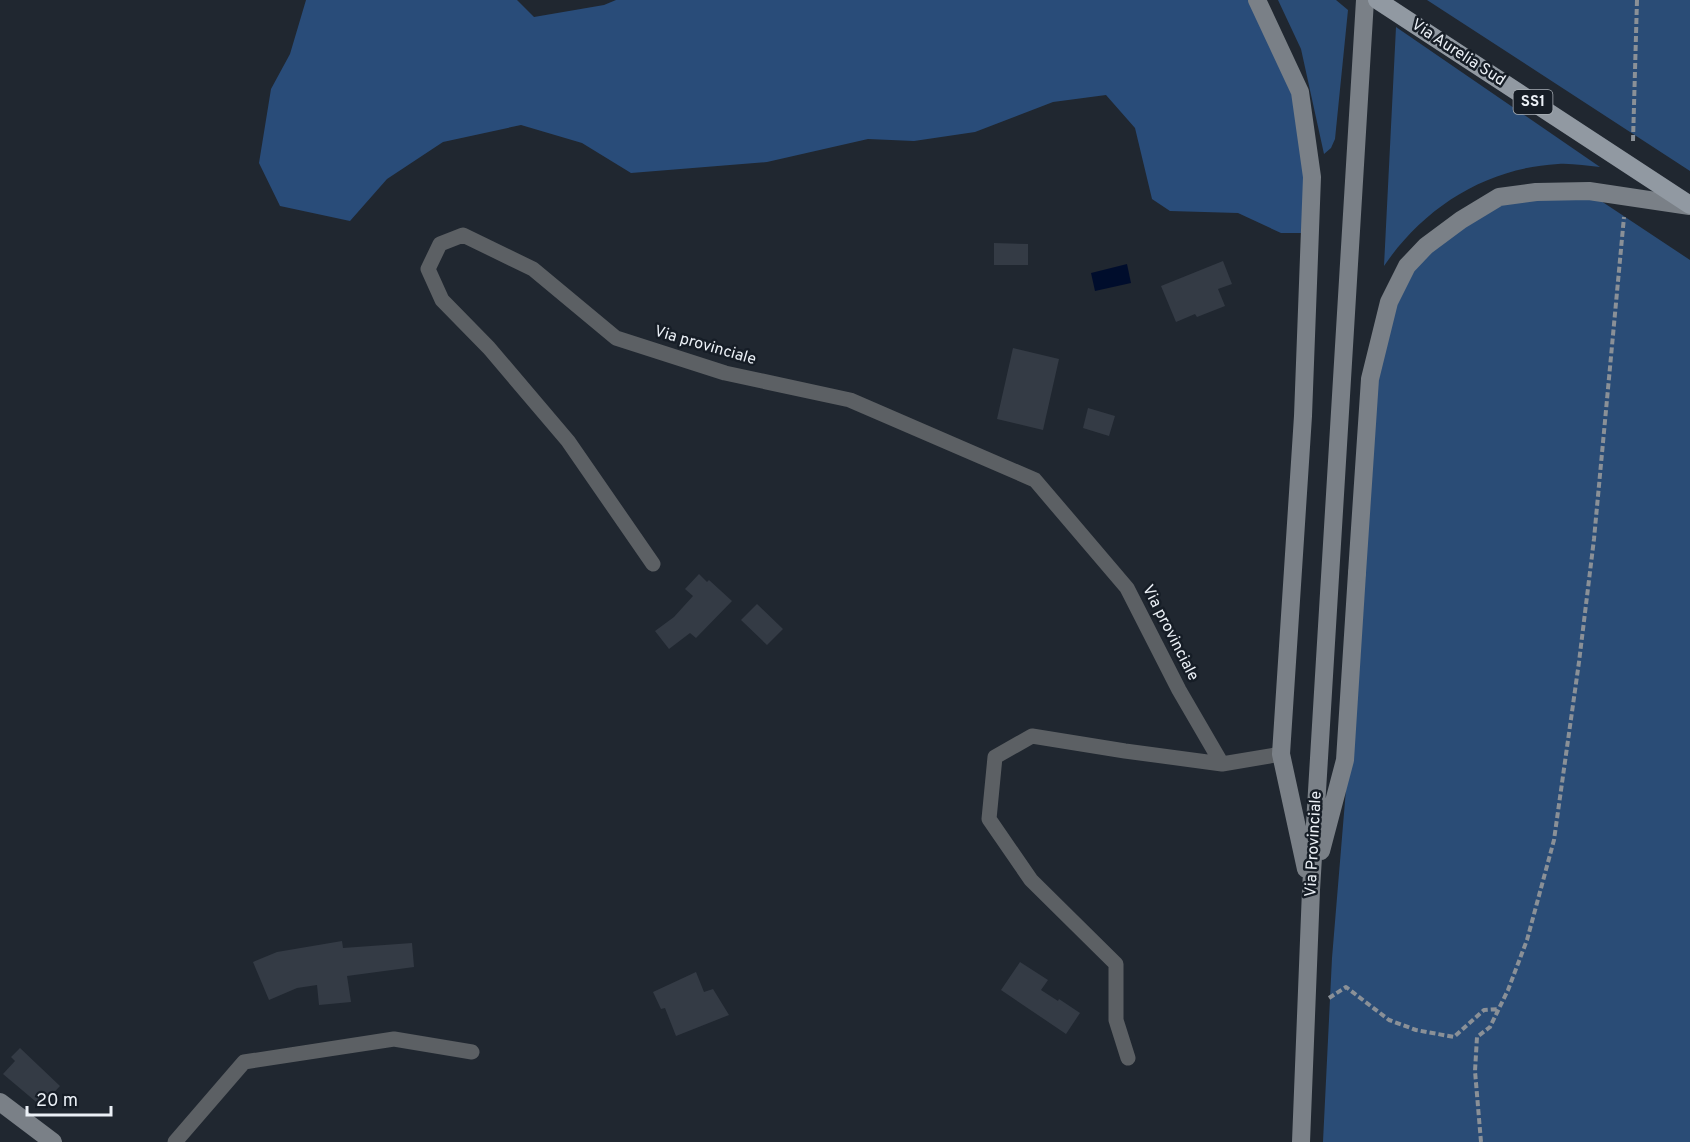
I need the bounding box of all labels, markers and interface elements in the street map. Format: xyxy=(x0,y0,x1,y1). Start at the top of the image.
street label: Via Aurelia Sud xyxy=(1407,15,1509,91)
road number: SS1 xyxy=(1514,90,1552,114)
street label: Via provinciale xyxy=(652,322,758,370)
street label: Via provinciale xyxy=(1137,582,1203,684)
street label: Via Provinciale xyxy=(1301,790,1327,898)
scale bar xyxy=(27,1079,111,1117)
text: 20 m xyxy=(36,1090,78,1113)

